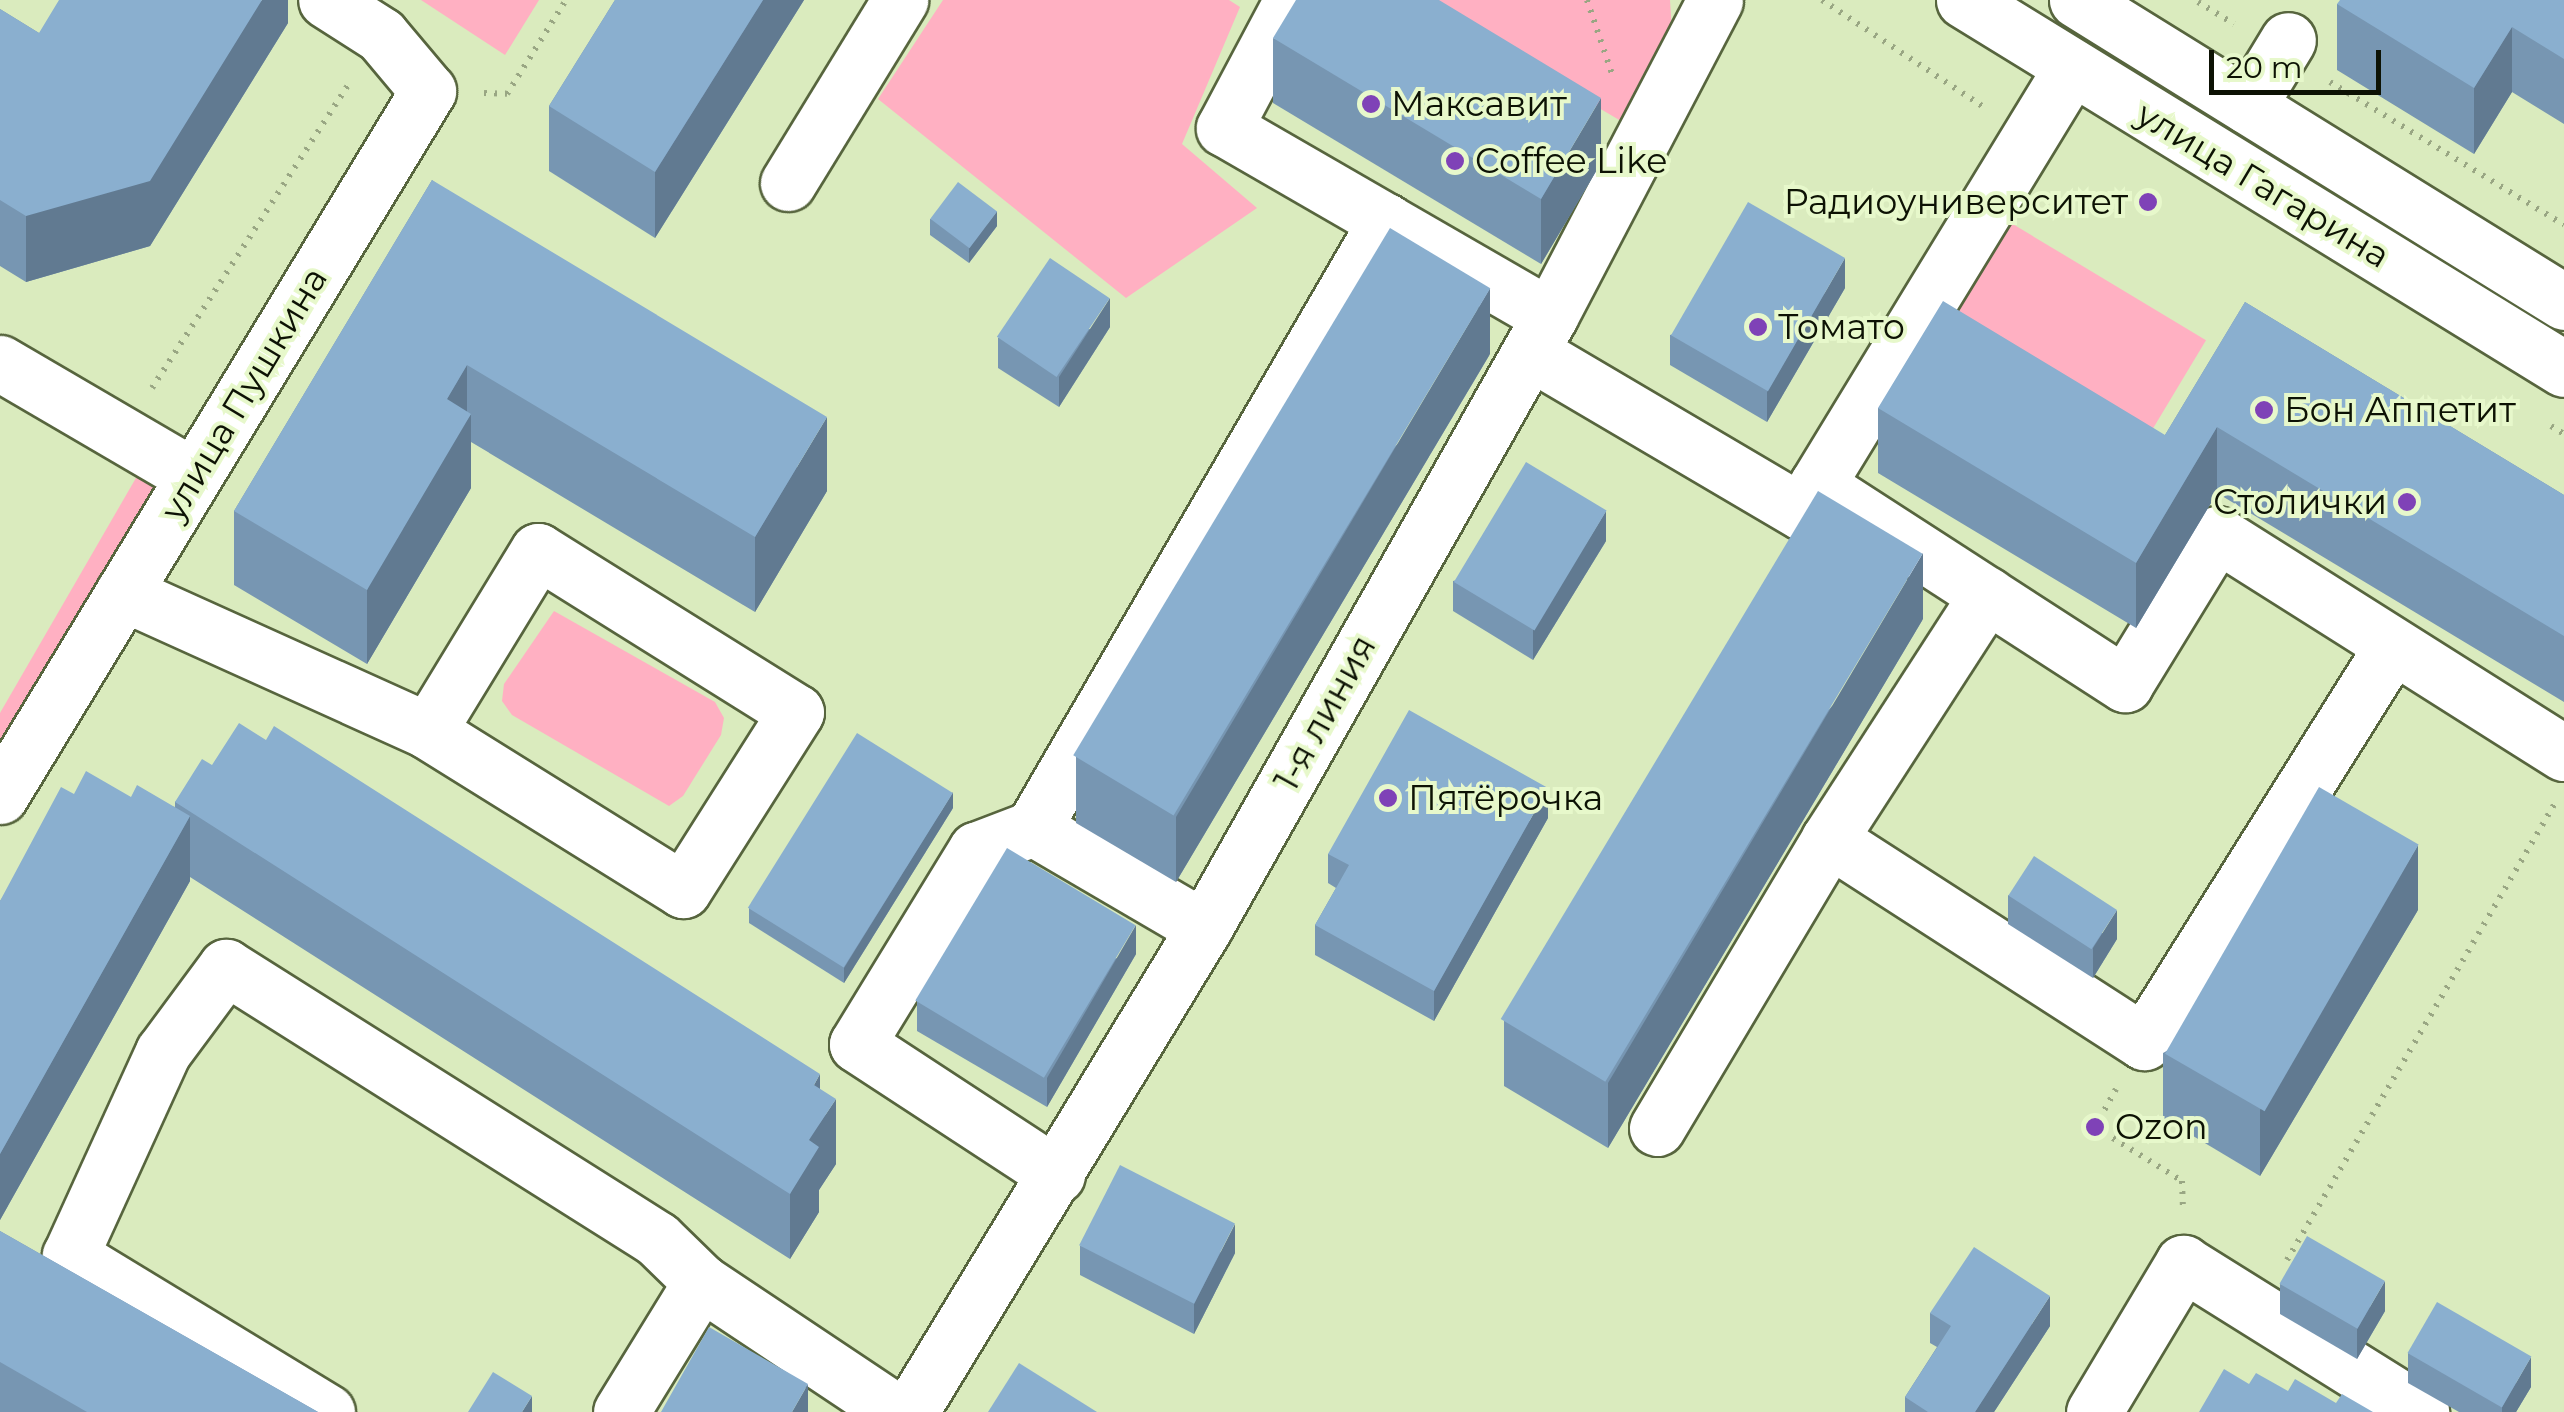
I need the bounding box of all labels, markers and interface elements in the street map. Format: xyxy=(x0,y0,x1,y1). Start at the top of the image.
scale bar xyxy=(2214,30,2386,92)
text: 20 m xyxy=(2226,49,2303,86)
place label: Максавит xyxy=(1391,83,1567,125)
marker: Максавит xyxy=(1360,93,1382,115)
street label: улица Гагарина xyxy=(2129,93,2397,277)
place label: Coffee Like xyxy=(1475,140,1667,182)
marker: Coffee Like xyxy=(1444,150,1466,172)
place label: Радиоуниверситет xyxy=(1784,181,2128,223)
marker: Радиоуниверситет xyxy=(2137,191,2159,213)
street label: улица Пушкина xyxy=(152,260,336,528)
place label: Томато xyxy=(1778,306,1905,348)
marker: Томато xyxy=(1747,316,1769,338)
place label: Бон Аппетит xyxy=(2284,389,2516,431)
marker: Бон Аппетит xyxy=(2253,399,2275,421)
place label: Столички xyxy=(2213,481,2387,523)
marker: Столички xyxy=(2396,491,2418,513)
street label: 1-я линия xyxy=(1265,628,1385,798)
place label: Пятёрочка xyxy=(1408,777,1603,819)
marker: Пятёрочка xyxy=(1377,787,1399,809)
place label: Ozon xyxy=(2115,1106,2208,1148)
marker: Ozon xyxy=(2084,1116,2106,1138)

